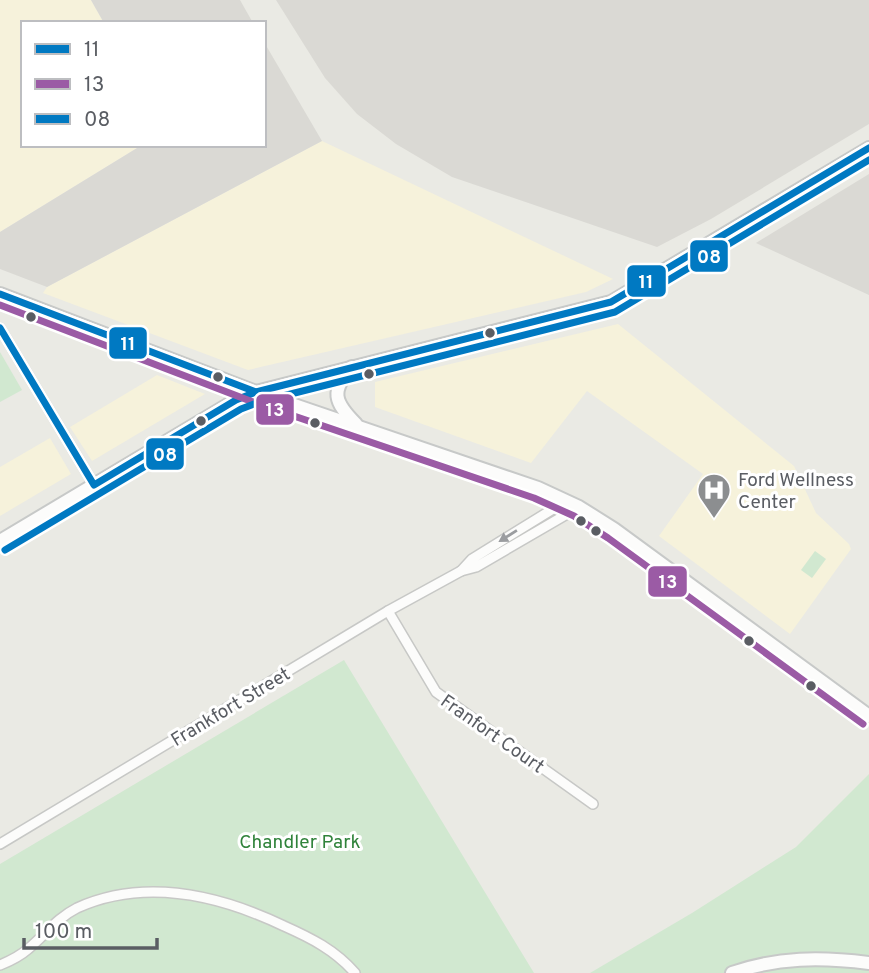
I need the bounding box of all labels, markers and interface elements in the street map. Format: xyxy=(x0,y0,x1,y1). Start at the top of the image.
legend xyxy=(21,21,266,147)
text: 11 xyxy=(84,37,100,64)
text: 13 xyxy=(84,72,104,99)
text: 08 xyxy=(84,107,110,134)
line badge: 08 xyxy=(689,239,729,273)
text: 08 xyxy=(697,246,721,270)
line badge: 11 xyxy=(626,264,667,298)
text: 11 xyxy=(638,271,654,295)
unlabelled marker xyxy=(24,310,38,324)
line badge: 11 xyxy=(108,326,148,360)
unlabelled marker xyxy=(483,326,497,340)
text: 11 xyxy=(120,333,136,357)
unlabelled marker xyxy=(362,367,376,381)
unlabelled marker xyxy=(211,370,225,384)
line badge: 13 xyxy=(255,393,295,426)
text: 13 xyxy=(266,399,285,423)
unlabelled marker xyxy=(194,414,208,428)
unlabelled marker xyxy=(308,416,322,430)
line badge: 08 xyxy=(145,437,185,471)
text: 08 xyxy=(153,444,177,468)
place label: Ford Wellness Center xyxy=(738,469,854,515)
hospital icon: Ford Wellness Center xyxy=(695,471,733,520)
unlabelled marker xyxy=(574,514,588,528)
unlabelled marker xyxy=(589,524,603,538)
one-way arrow xyxy=(499,530,518,543)
line badge: 13 xyxy=(647,565,688,598)
text: 13 xyxy=(659,571,678,595)
unlabelled marker xyxy=(742,634,756,648)
street label: Frankfort Street xyxy=(167,663,295,753)
unlabelled marker xyxy=(804,679,818,693)
street label: Franfort Court xyxy=(435,690,549,779)
park label: Chandler Park xyxy=(239,831,361,855)
scale bar xyxy=(24,906,158,950)
text: 100 m xyxy=(35,919,92,946)

